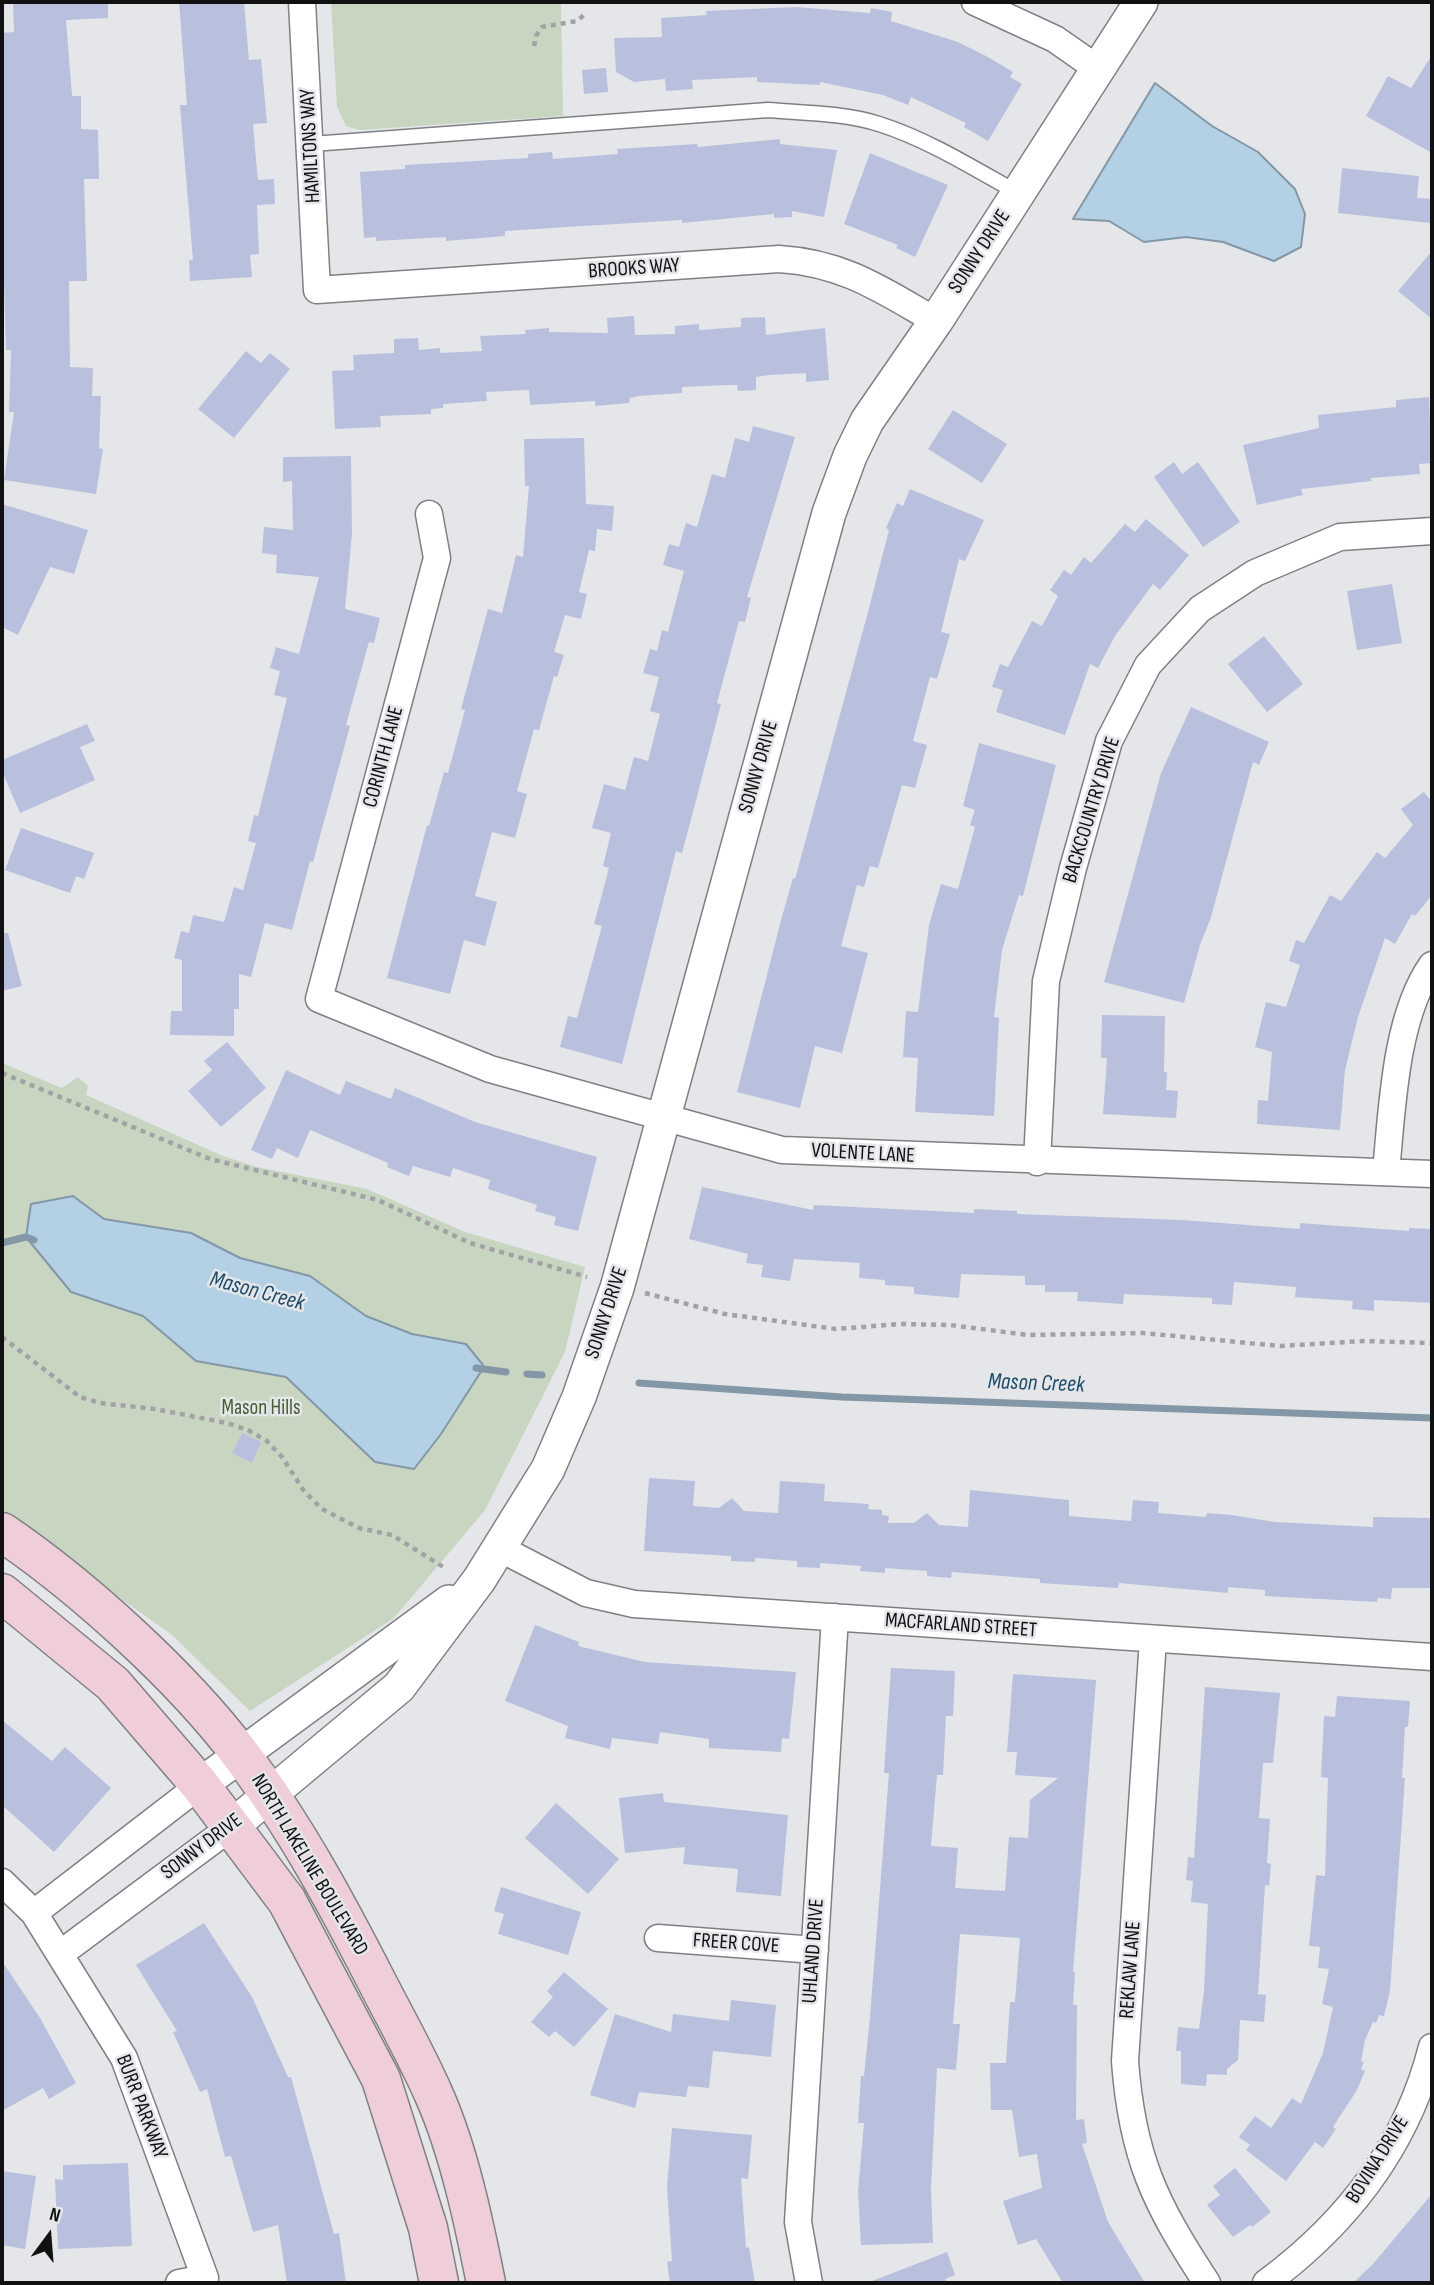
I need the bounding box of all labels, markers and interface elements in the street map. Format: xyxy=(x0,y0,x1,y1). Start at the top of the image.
street label: HAMILTONS WAY xyxy=(295,88,327,204)
street label: SONNY DRIVE xyxy=(944,205,1016,299)
street label: BROOKS WAY xyxy=(588,253,680,285)
street label: CORINTH LANE xyxy=(358,704,410,810)
street label: SONNY DRIVE xyxy=(734,718,784,816)
street label: BACKCOUNTRY DRIVE xyxy=(1058,734,1126,886)
street label: VOLENTE LANE xyxy=(811,1139,915,1169)
street label: SONNY DRIVE xyxy=(580,1264,634,1362)
water label: Mason Creek xyxy=(207,1266,307,1318)
water label: Mason Creek xyxy=(987,1369,1085,1399)
park label: Mason Hills xyxy=(221,1396,301,1422)
street label: MACFARLAND STREET xyxy=(884,1608,1038,1644)
street label: NORTH LAKELINE BOULEVARD xyxy=(245,1770,373,1960)
street label: SONNY DRIVE xyxy=(156,1808,248,1886)
street label: UHLAND DRIVE xyxy=(798,1898,830,2004)
street label: REKLAW LANE xyxy=(1115,1920,1147,2020)
street label: FREER COVE xyxy=(692,1928,780,1960)
street label: BURR PARKWAY xyxy=(110,2051,172,2163)
street label: BOVINA DRIVE xyxy=(1341,2111,1415,2209)
north arrow xyxy=(14,2201,84,2271)
text: N xyxy=(47,2203,63,2228)

